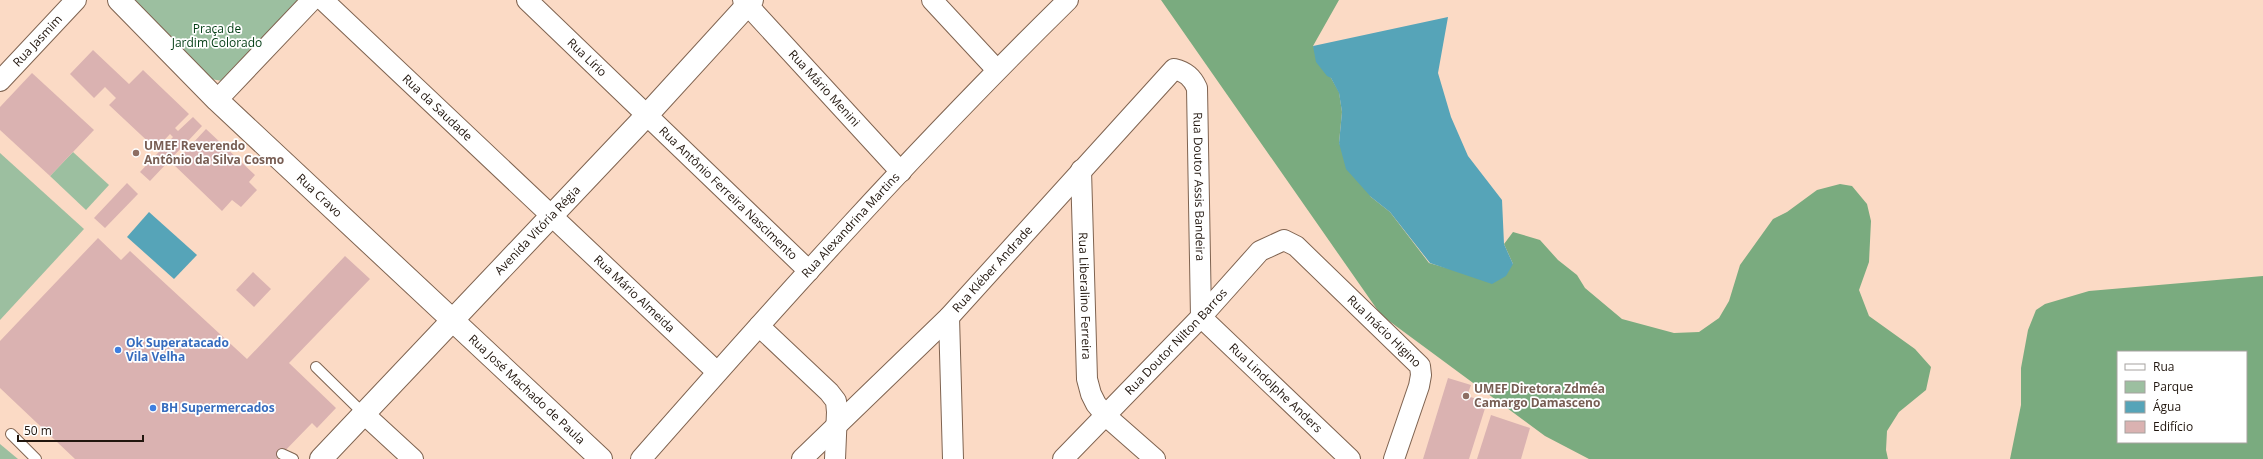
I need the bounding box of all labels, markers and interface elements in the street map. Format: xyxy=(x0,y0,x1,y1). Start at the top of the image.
street label: Rua Jasmim xyxy=(9,11,66,70)
park label: Praça de Jardim Colorado xyxy=(171,20,262,51)
street label: Rua Lírio xyxy=(564,34,611,80)
street label: Rua Mário Menini xyxy=(785,46,864,130)
street label: Rua da Saudade xyxy=(399,70,476,145)
street label: Rua Doutor Assis Bandeira xyxy=(1189,112,1209,261)
street label: Rua Antônio Ferreira Nascimento xyxy=(656,122,801,264)
place label: UMEF Reverendo Antônio da Silva Cosmo xyxy=(144,137,284,168)
marker: UMEF Reverendo Antônio da Silva Cosmo xyxy=(131,148,141,158)
street label: Rua Alexandrina Martins xyxy=(798,168,903,281)
street label: Rua Cravo xyxy=(293,170,346,221)
street label: Avenida Vitória Régia xyxy=(491,181,584,279)
street label: Rua Kléber Andrade xyxy=(948,222,1036,316)
street label: Rua Liberalino Ferreira xyxy=(1075,232,1095,360)
street label: Rua Mário Almeida xyxy=(590,251,679,336)
street label: Rua Doutor Nilton Barros xyxy=(1121,284,1231,398)
street label: Rua Inácio Higino xyxy=(1344,291,1425,371)
street label: Rua José Machado de Paula xyxy=(465,330,589,448)
place label: Ok Superatacado Vila Velha xyxy=(126,334,229,365)
street label: Rua Lindolphe Anders xyxy=(1226,339,1327,436)
marker: Ok Superatacado Vila Velha xyxy=(113,345,123,355)
legend xyxy=(2117,351,2247,443)
text: Rua xyxy=(2153,358,2174,375)
text: Parque xyxy=(2153,378,2193,395)
place label: UMEF Diretora Zdméa Camargo Damasceno xyxy=(1474,380,1605,411)
marker: UMEF Diretora Zdméa Camargo Damasceno xyxy=(1461,391,1471,401)
text: Água xyxy=(2153,398,2181,415)
place label: BH Supermercados xyxy=(161,399,275,416)
marker: BH Supermercados xyxy=(148,403,158,413)
scale bar xyxy=(18,417,143,443)
text: Edifício xyxy=(2153,418,2193,435)
text: 50 m xyxy=(24,422,52,439)

